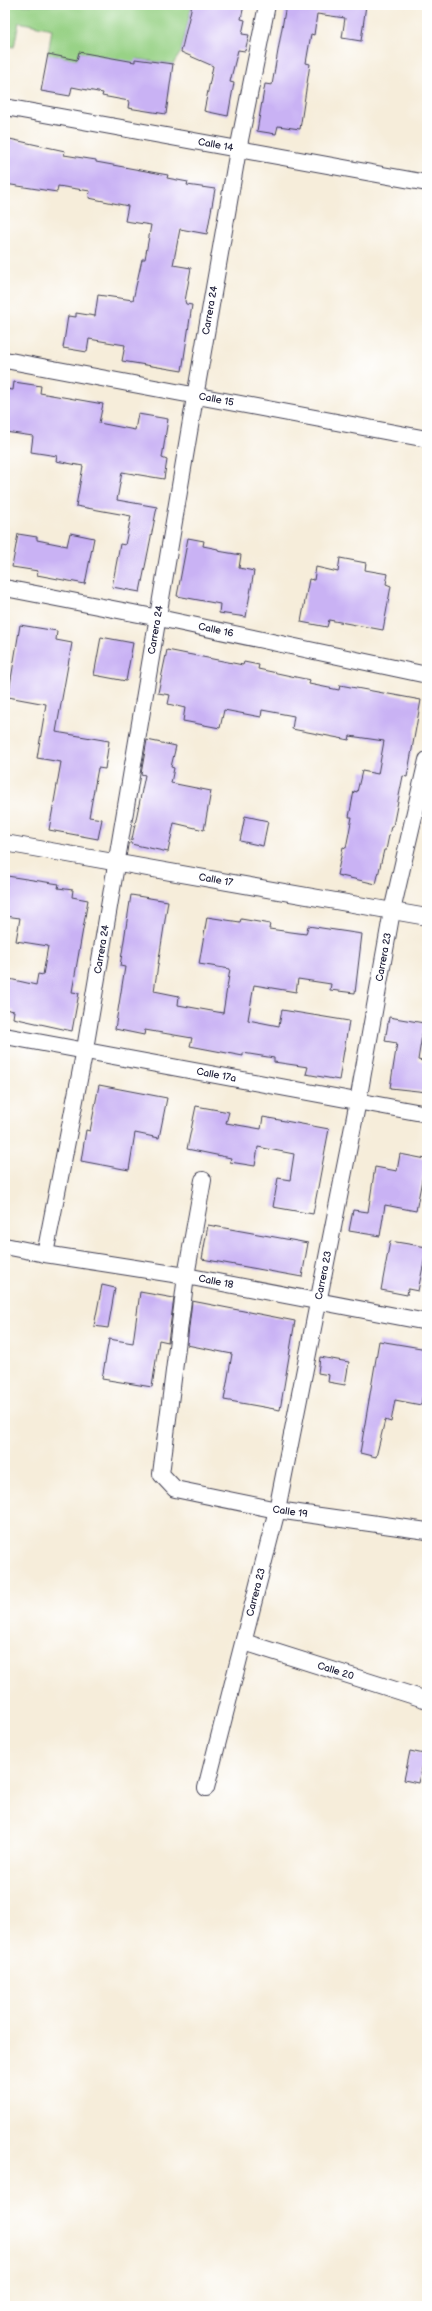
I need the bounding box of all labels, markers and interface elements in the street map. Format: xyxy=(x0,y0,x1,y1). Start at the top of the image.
street label: Calle 14 xyxy=(197,136,234,154)
street label: Carrera 24 xyxy=(200,285,220,336)
street label: Calle 15 xyxy=(198,390,235,409)
street label: Carrera 24 xyxy=(146,604,166,655)
street label: Calle 16 xyxy=(197,620,235,640)
street label: Calle 17 xyxy=(198,871,234,889)
street label: Carrera 24 xyxy=(92,924,112,975)
street label: Carrera 23 xyxy=(373,932,394,983)
street label: Calle 17a xyxy=(196,1066,238,1085)
street label: Carrera 23 xyxy=(313,1250,334,1301)
street label: Calle 18 xyxy=(197,1272,235,1291)
street label: Calle 19 xyxy=(271,1503,309,1520)
street label: Carrera 23 xyxy=(244,1567,268,1618)
street label: Calle 20 xyxy=(316,1660,355,1682)

